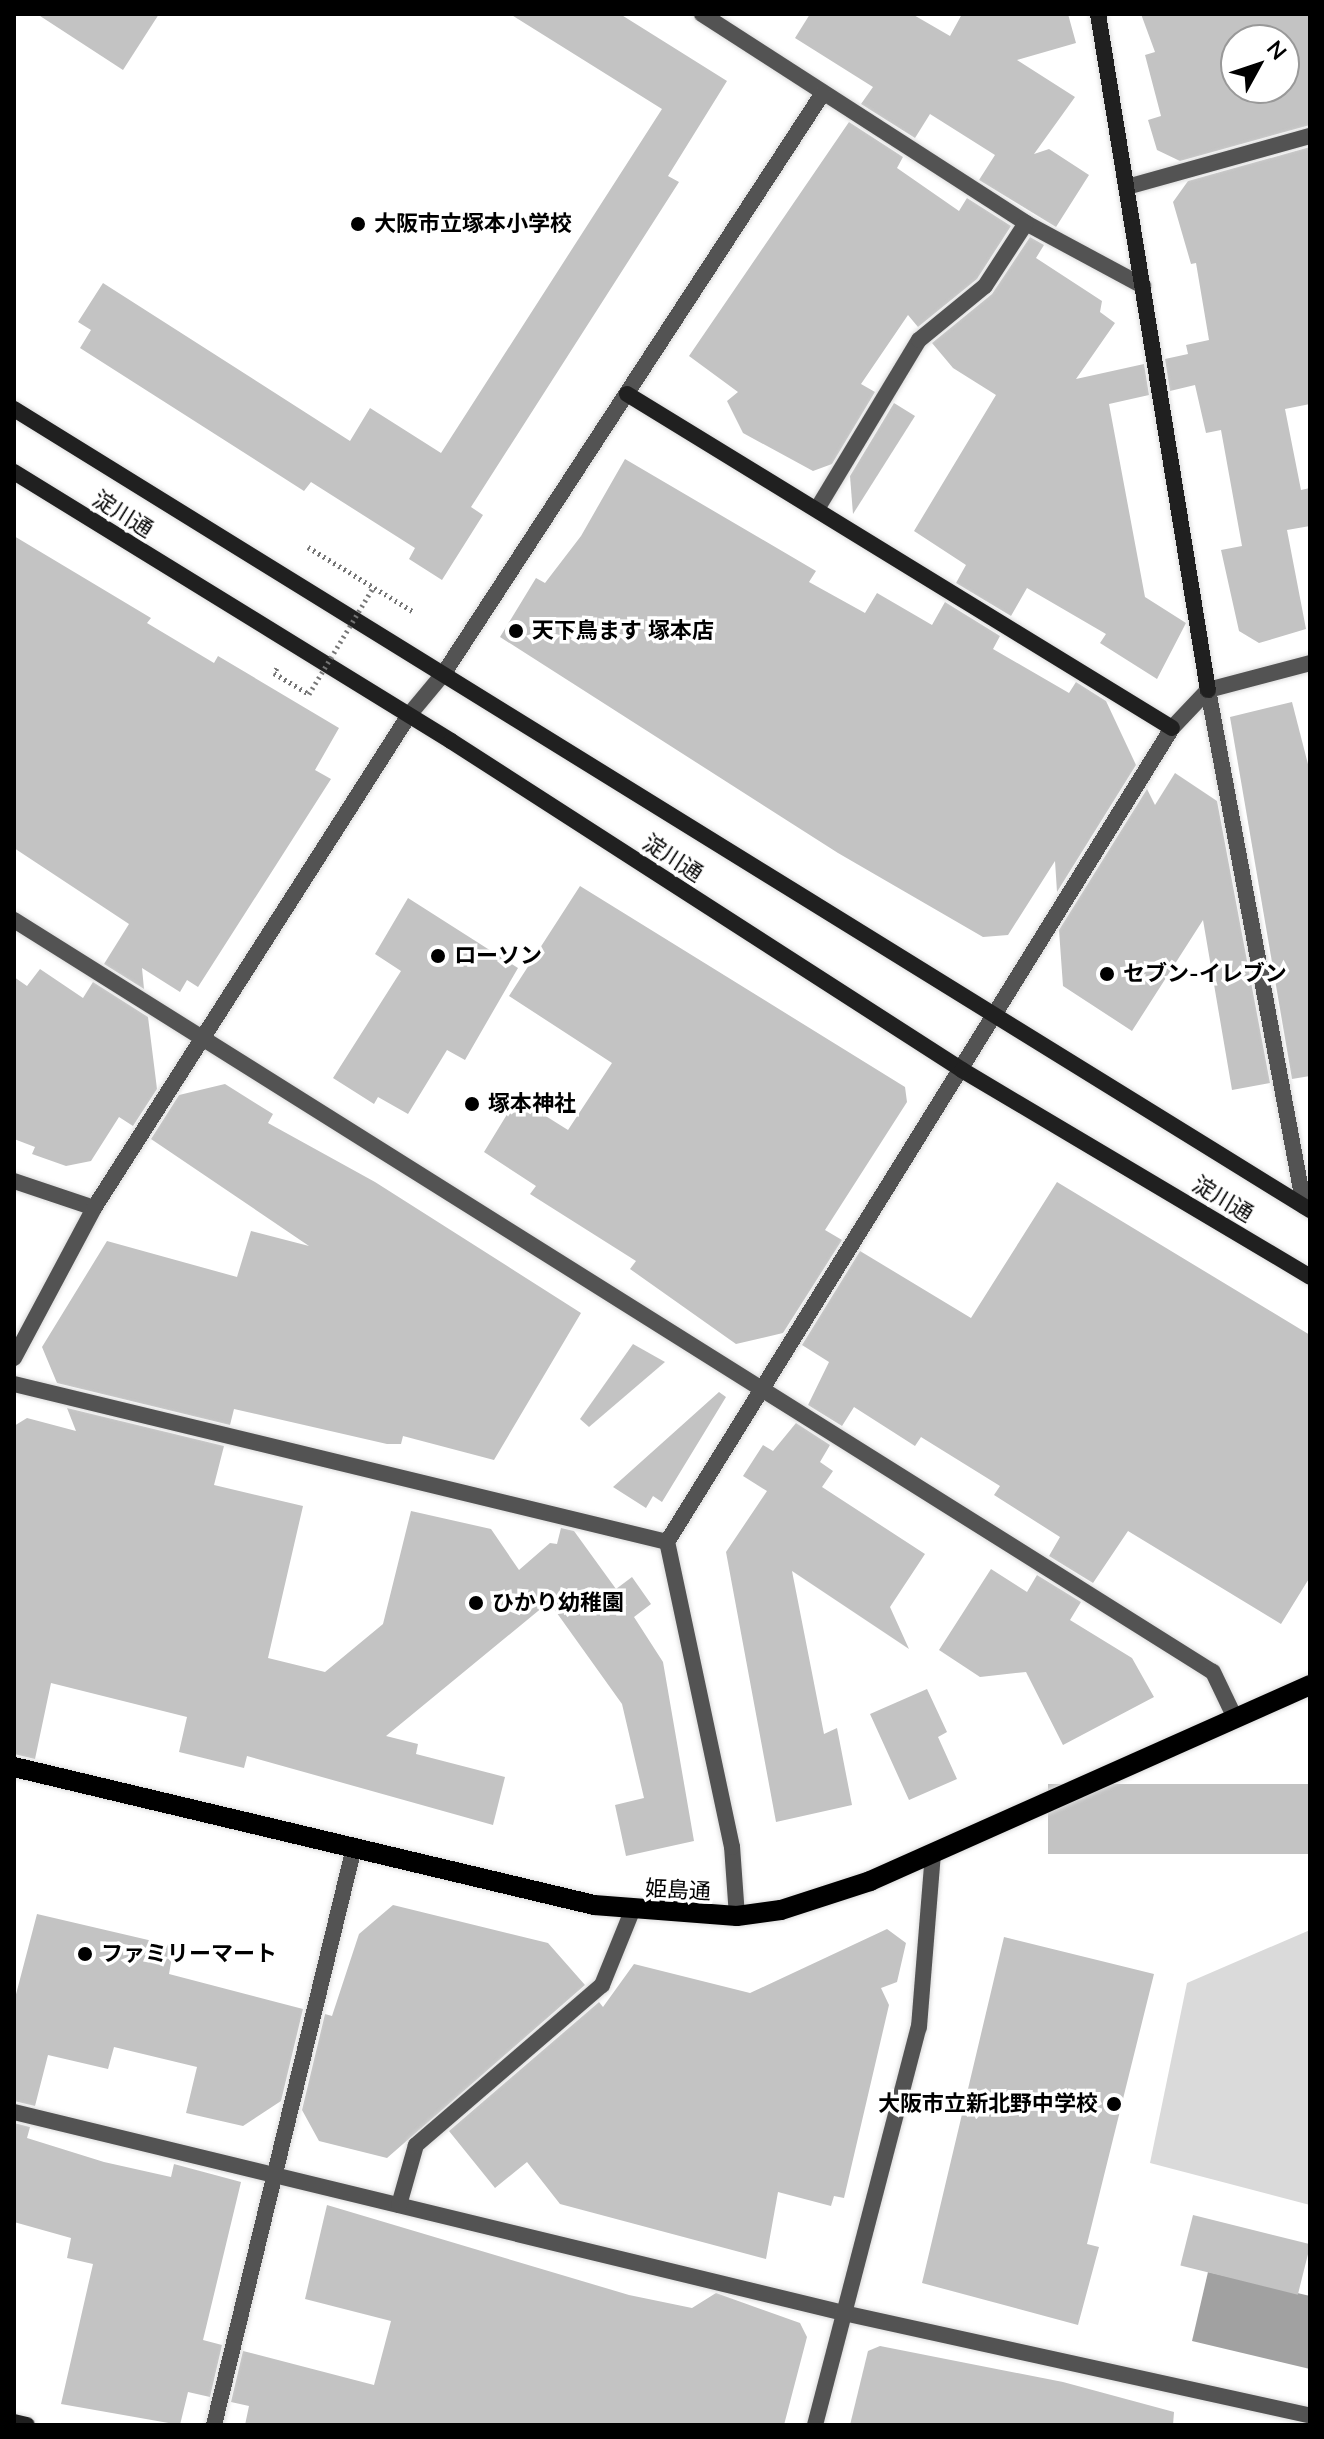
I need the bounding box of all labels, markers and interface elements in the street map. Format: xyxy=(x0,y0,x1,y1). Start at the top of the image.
north arrow xyxy=(1220,24,1300,104)
text: N xyxy=(1261,34,1293,65)
place label: 大阪市立塚本小学校 xyxy=(374,211,572,237)
marker: 大阪市立塚本小学校 xyxy=(349,215,367,233)
street label: 淀川通 xyxy=(88,485,158,543)
place label: 天下鳥ます 塚本店 xyxy=(532,618,714,644)
marker: 天下鳥ます 塚本店 xyxy=(507,622,525,640)
street label: 淀川通 xyxy=(638,829,708,887)
place label: ローソン xyxy=(454,943,542,969)
marker: ローソン xyxy=(429,947,447,965)
place label: セブン-イレブン xyxy=(1123,961,1287,987)
marker: セブン-イレブン xyxy=(1098,965,1116,983)
place label: 塚本神社 xyxy=(488,1091,576,1117)
marker: 塚本神社 xyxy=(463,1095,481,1113)
street label: 淀川通 xyxy=(1188,1171,1258,1227)
place label: ひかり幼稚園 xyxy=(492,1590,624,1616)
marker: ひかり幼稚園 xyxy=(467,1594,485,1612)
street label: 姫島通 xyxy=(644,1875,712,1905)
place label: ファミリーマート xyxy=(101,1941,277,1967)
marker: ファミリーマート xyxy=(76,1945,94,1963)
place label: 大阪市立新北野中学校 xyxy=(878,2091,1098,2117)
marker: 大阪市立新北野中学校 xyxy=(1105,2095,1123,2113)

